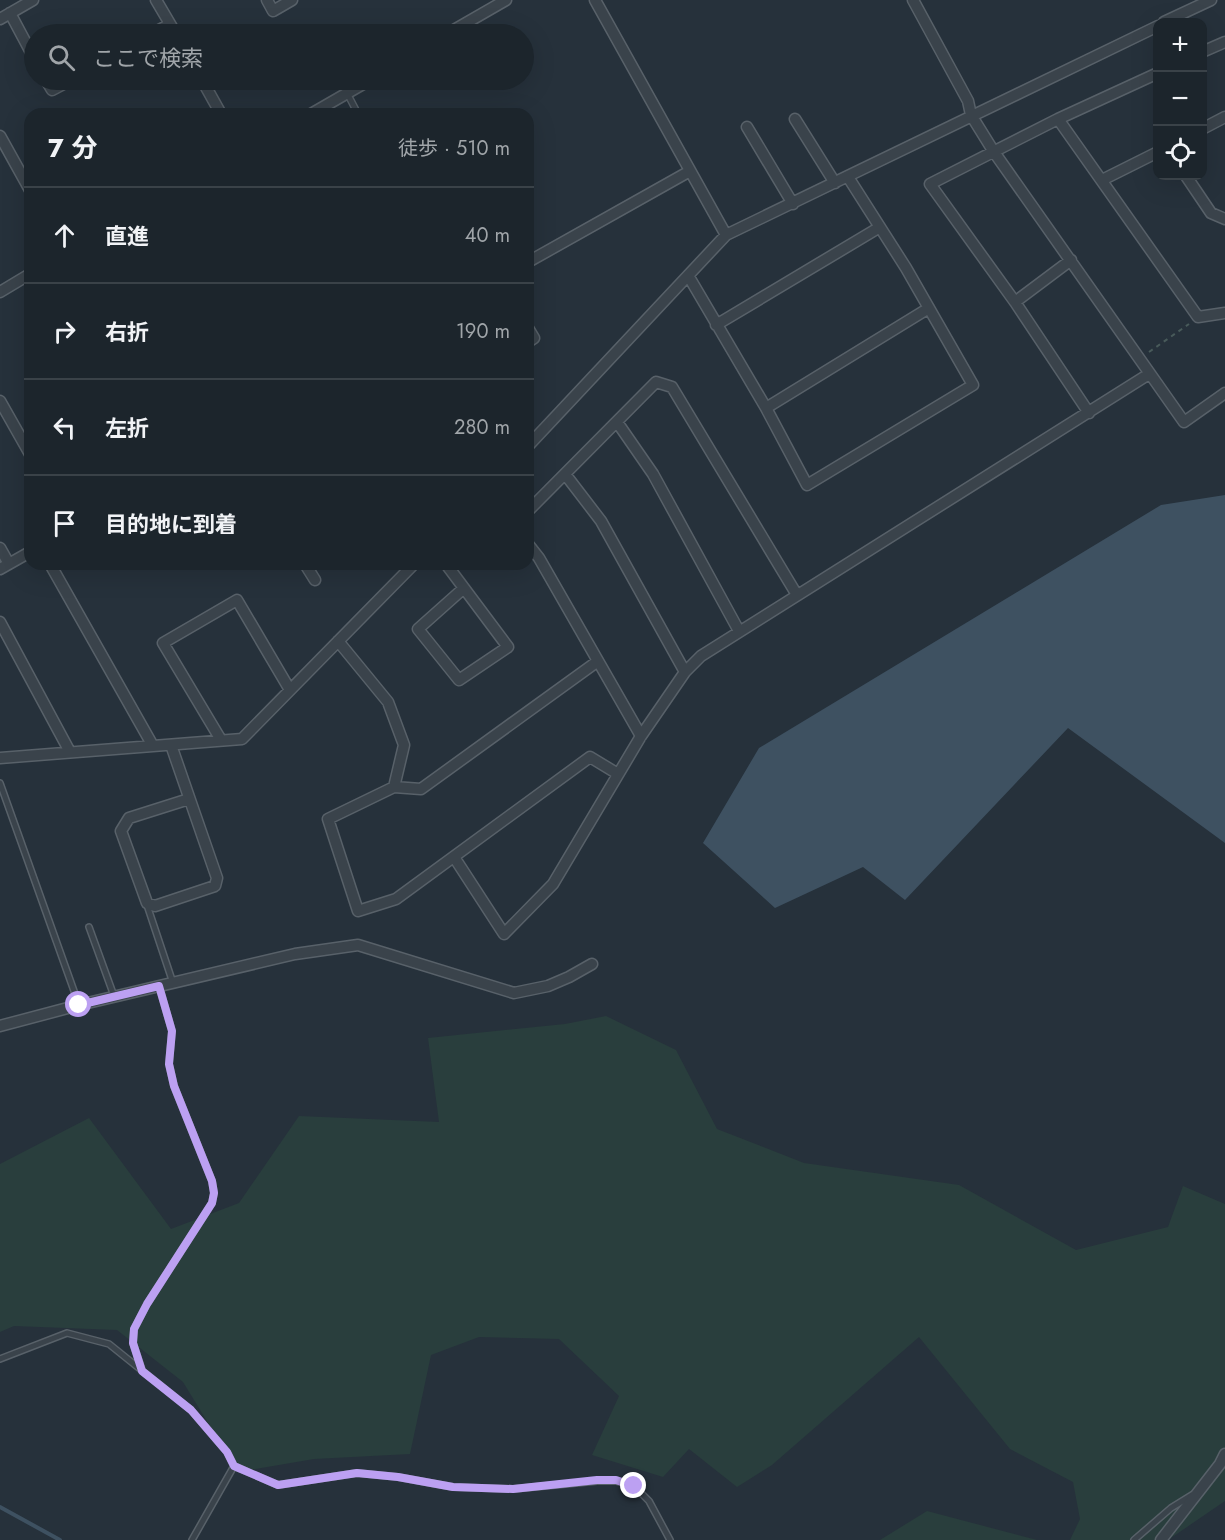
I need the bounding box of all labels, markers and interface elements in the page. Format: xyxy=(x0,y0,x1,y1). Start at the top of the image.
map controls xyxy=(1153,18,1207,180)
button: + xyxy=(1153,18,1207,72)
search box xyxy=(24,24,534,90)
icon: search xyxy=(45,41,78,74)
text: ここで検索 xyxy=(93,42,203,74)
button: − xyxy=(1153,72,1207,126)
button: locate xyxy=(1153,126,1207,180)
text: 7 分 xyxy=(48,129,97,167)
text: 徒歩 · 510 m xyxy=(398,134,510,163)
icon: ahead xyxy=(48,219,81,252)
text: 直進 xyxy=(105,220,149,252)
text: 40 m xyxy=(465,221,510,250)
icon: right xyxy=(48,315,81,348)
text: 右折 xyxy=(105,316,149,348)
text: 190 m xyxy=(456,317,510,346)
icon: left xyxy=(48,411,81,444)
text: 左折 xyxy=(105,412,149,444)
text: 280 m xyxy=(454,413,510,442)
icon: arrive xyxy=(48,507,81,540)
text: 目的地に到着 xyxy=(105,508,237,540)
route start xyxy=(65,991,91,1017)
route end xyxy=(620,1472,646,1498)

